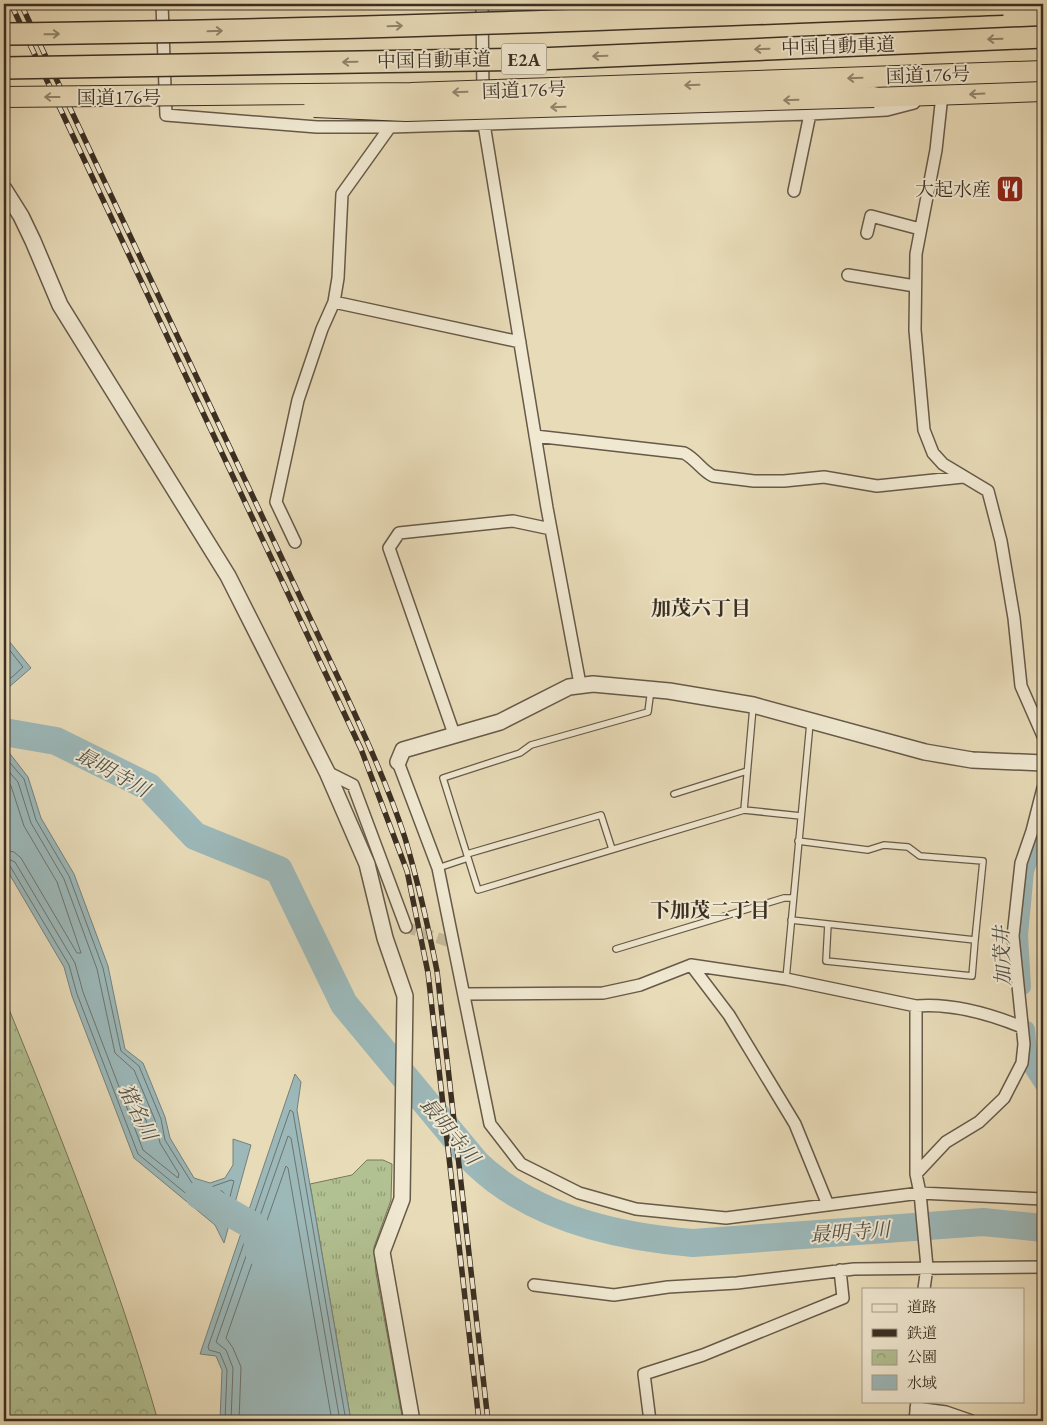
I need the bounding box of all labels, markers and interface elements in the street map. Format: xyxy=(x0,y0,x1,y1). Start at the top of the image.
one-way arrow xyxy=(387,22,403,31)
one-way arrow xyxy=(207,27,223,36)
one-way arrow xyxy=(44,29,60,39)
street label: 中国自動車道 xyxy=(781,32,895,60)
one-way arrow xyxy=(987,35,1003,44)
road number: E2A xyxy=(502,44,546,74)
one-way arrow xyxy=(755,45,771,54)
street label: 中国自動車道 xyxy=(377,47,491,73)
one-way arrow xyxy=(592,52,608,61)
one-way arrow xyxy=(342,57,358,67)
street label: 国道176号 xyxy=(885,61,971,89)
one-way arrow xyxy=(847,73,863,83)
street label: 国道176号 xyxy=(481,76,567,104)
one-way arrow xyxy=(685,80,701,89)
street label: 国道176号 xyxy=(77,85,161,110)
one-way arrow xyxy=(452,87,468,96)
one-way arrow xyxy=(969,89,985,98)
one-way arrow xyxy=(45,92,61,102)
one-way arrow xyxy=(783,95,799,104)
one-way arrow xyxy=(550,102,566,111)
restaurant icon: 大起水産 xyxy=(995,174,1025,204)
place label: 大起水産 xyxy=(915,177,991,202)
district label: 加茂六丁目 xyxy=(651,595,751,621)
water label: 最明寺川 xyxy=(72,741,156,804)
district label: 下加茂二丁目 xyxy=(650,897,770,923)
water label: 加茂井 xyxy=(988,924,1016,986)
water label: 猪名川 xyxy=(113,1079,164,1146)
water label: 最明寺川 xyxy=(414,1092,487,1172)
water label: 最明寺川 xyxy=(809,1216,893,1248)
legend xyxy=(862,1288,1024,1402)
text: 道路 xyxy=(907,1297,937,1316)
text: 鉄道 xyxy=(907,1323,937,1342)
text: 公園 xyxy=(907,1347,937,1366)
text: 水域 xyxy=(907,1373,937,1392)

